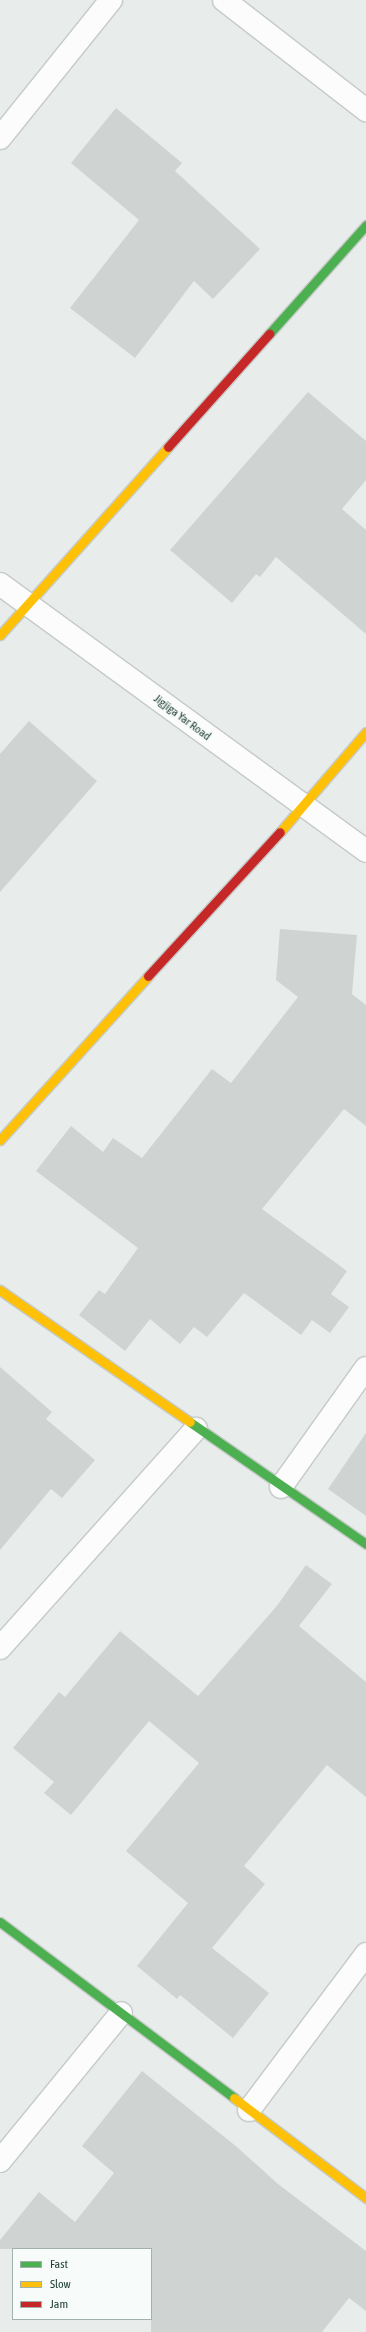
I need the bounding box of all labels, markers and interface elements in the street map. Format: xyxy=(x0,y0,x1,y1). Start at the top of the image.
street label: Jigjiga Yar Road xyxy=(151,692,213,744)
legend xyxy=(12,2248,152,2320)
text: Fast xyxy=(50,2257,68,2271)
text: Slow xyxy=(50,2277,71,2291)
text: Jam xyxy=(50,2297,68,2311)

